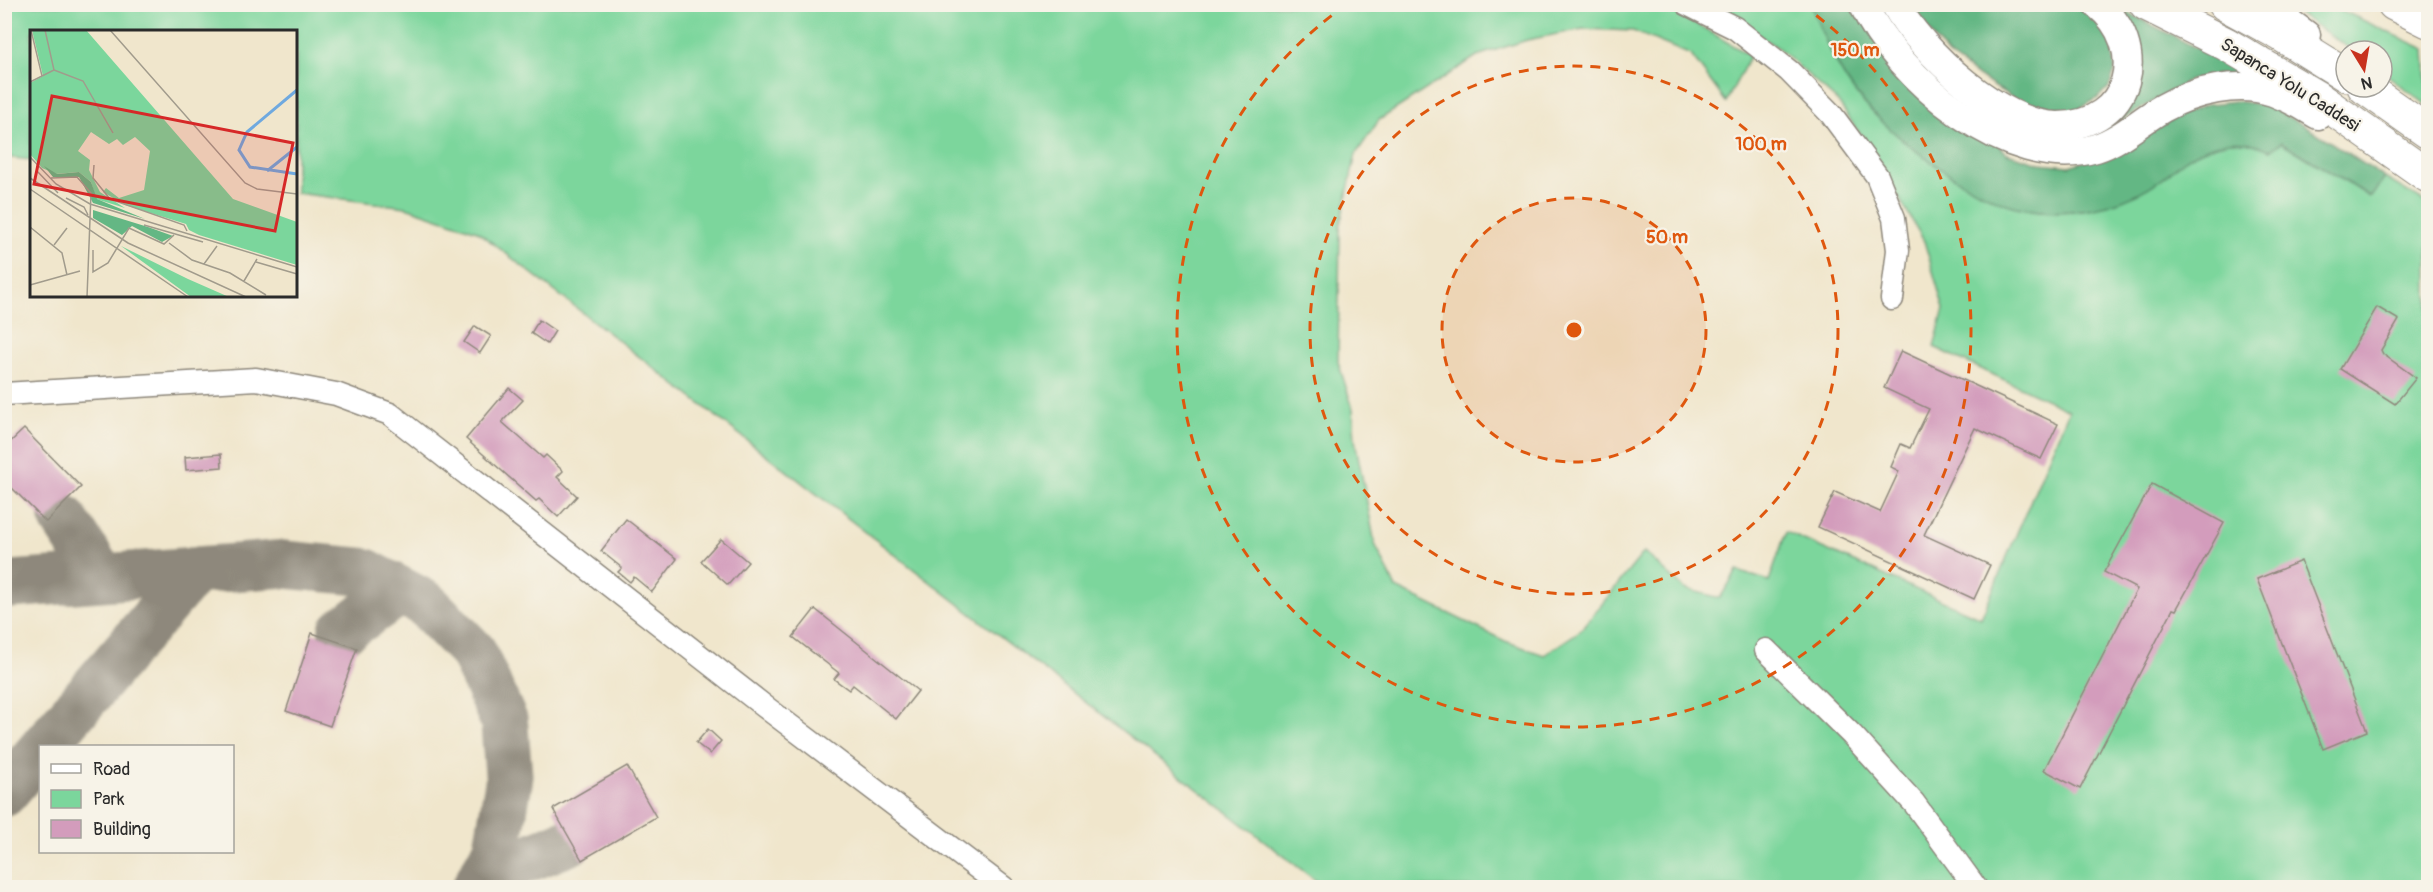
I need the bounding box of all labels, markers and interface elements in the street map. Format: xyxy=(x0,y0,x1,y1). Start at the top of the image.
inset map xyxy=(30,30,297,297)
street label: Sapanca Yolu Caddesi xyxy=(2216,33,2364,137)
text: 150 m xyxy=(1831,39,1880,62)
north arrow xyxy=(2334,39,2394,99)
text: N xyxy=(2359,72,2374,94)
text: 100 m xyxy=(1735,133,1787,156)
text: 50 m xyxy=(1646,226,1688,249)
centre of rings xyxy=(1564,320,1584,340)
legend xyxy=(39,745,234,853)
text: Road xyxy=(93,758,130,781)
text: Park xyxy=(93,788,125,811)
text: Building xyxy=(93,818,151,841)

